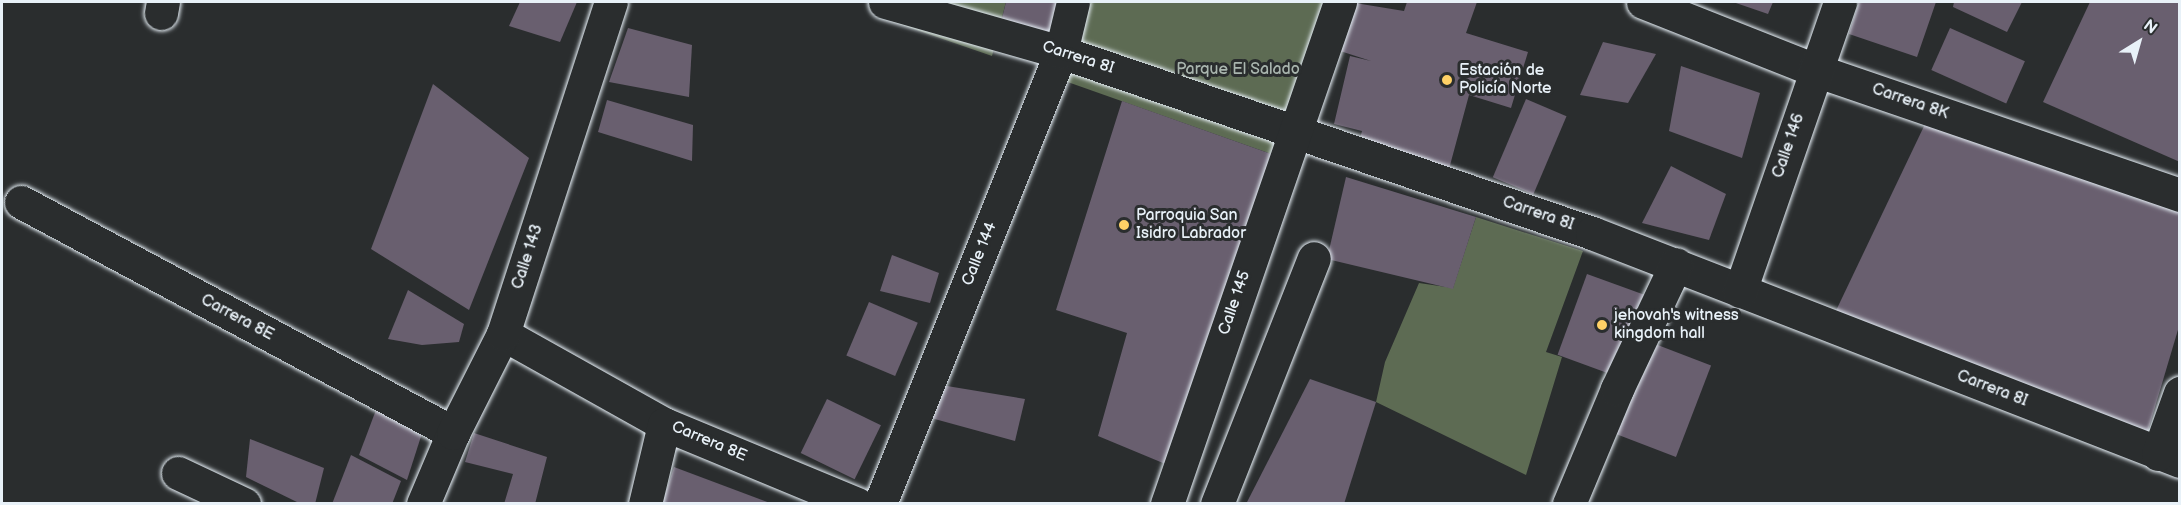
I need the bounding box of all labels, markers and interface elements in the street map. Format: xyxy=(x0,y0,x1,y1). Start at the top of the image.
north arrow xyxy=(2109,12,2169,72)
text: N xyxy=(2140,16,2161,38)
street label: Carrera 8I xyxy=(1040,37,1116,79)
park label: Parque El Salado xyxy=(1176,60,1300,80)
place label: Estación de Policía Norte xyxy=(1459,61,1551,99)
marker: Estación de Policía Norte xyxy=(1440,73,1454,87)
street label: Carrera 8K xyxy=(1869,80,1951,124)
street label: Calle 146 xyxy=(1769,111,1809,181)
street label: Carrera 8I xyxy=(1500,193,1576,235)
place label: Parroquia San Isidro Labrador xyxy=(1136,206,1246,244)
marker: Parroquia San Isidro Labrador xyxy=(1117,218,1131,232)
street label: Calle 144 xyxy=(959,219,1001,289)
street label: Calle 143 xyxy=(509,222,547,292)
street label: Calle 145 xyxy=(1215,268,1255,338)
street label: Carrera 8E xyxy=(197,291,277,345)
place label: jehovah's witness kingdom hall xyxy=(1614,306,1739,344)
marker: jehovah's witness kingdom hall xyxy=(1595,318,1609,332)
street label: Carrera 8I xyxy=(1954,367,2030,411)
street label: Carrera 8E xyxy=(668,418,750,466)

